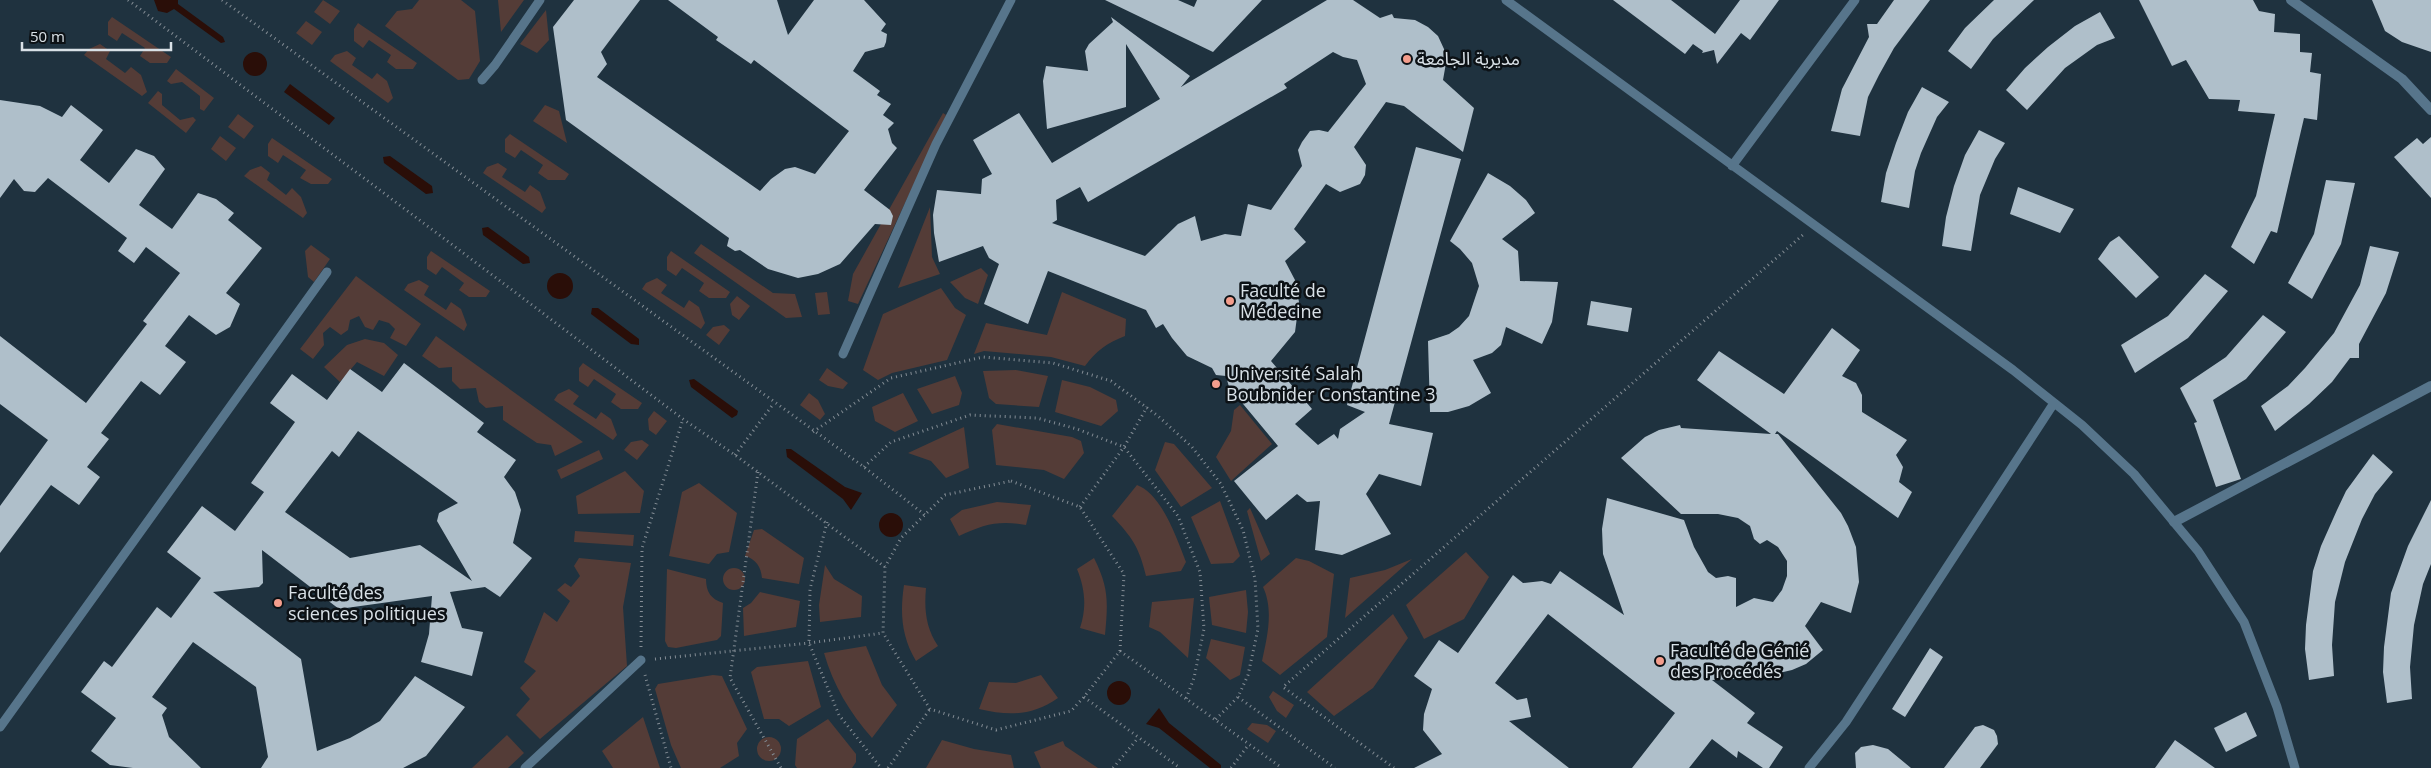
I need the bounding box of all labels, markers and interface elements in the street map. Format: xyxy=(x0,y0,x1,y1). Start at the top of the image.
scale bar xyxy=(22,20,171,52)
text: 50 m xyxy=(30,26,65,46)
place label: مديرية الجامعة xyxy=(1417,46,1520,70)
marker: مديرية الجامعة xyxy=(1401,53,1413,65)
place label: Faculté de Médecine xyxy=(1240,278,1326,323)
marker: Faculté de Médecine xyxy=(1224,295,1236,307)
place label: Université Salah Boubnider Constantine 3 xyxy=(1226,361,1436,406)
marker: Université Salah Boubnider Constantine 3 xyxy=(1210,378,1222,390)
place label: Faculté des sciences politiques xyxy=(288,580,446,625)
marker: Faculté des sciences politiques xyxy=(272,597,284,609)
place label: Faculté de Génié des Procédés xyxy=(1670,638,1809,683)
marker: Faculté de Génié des Procédés xyxy=(1654,655,1666,667)

